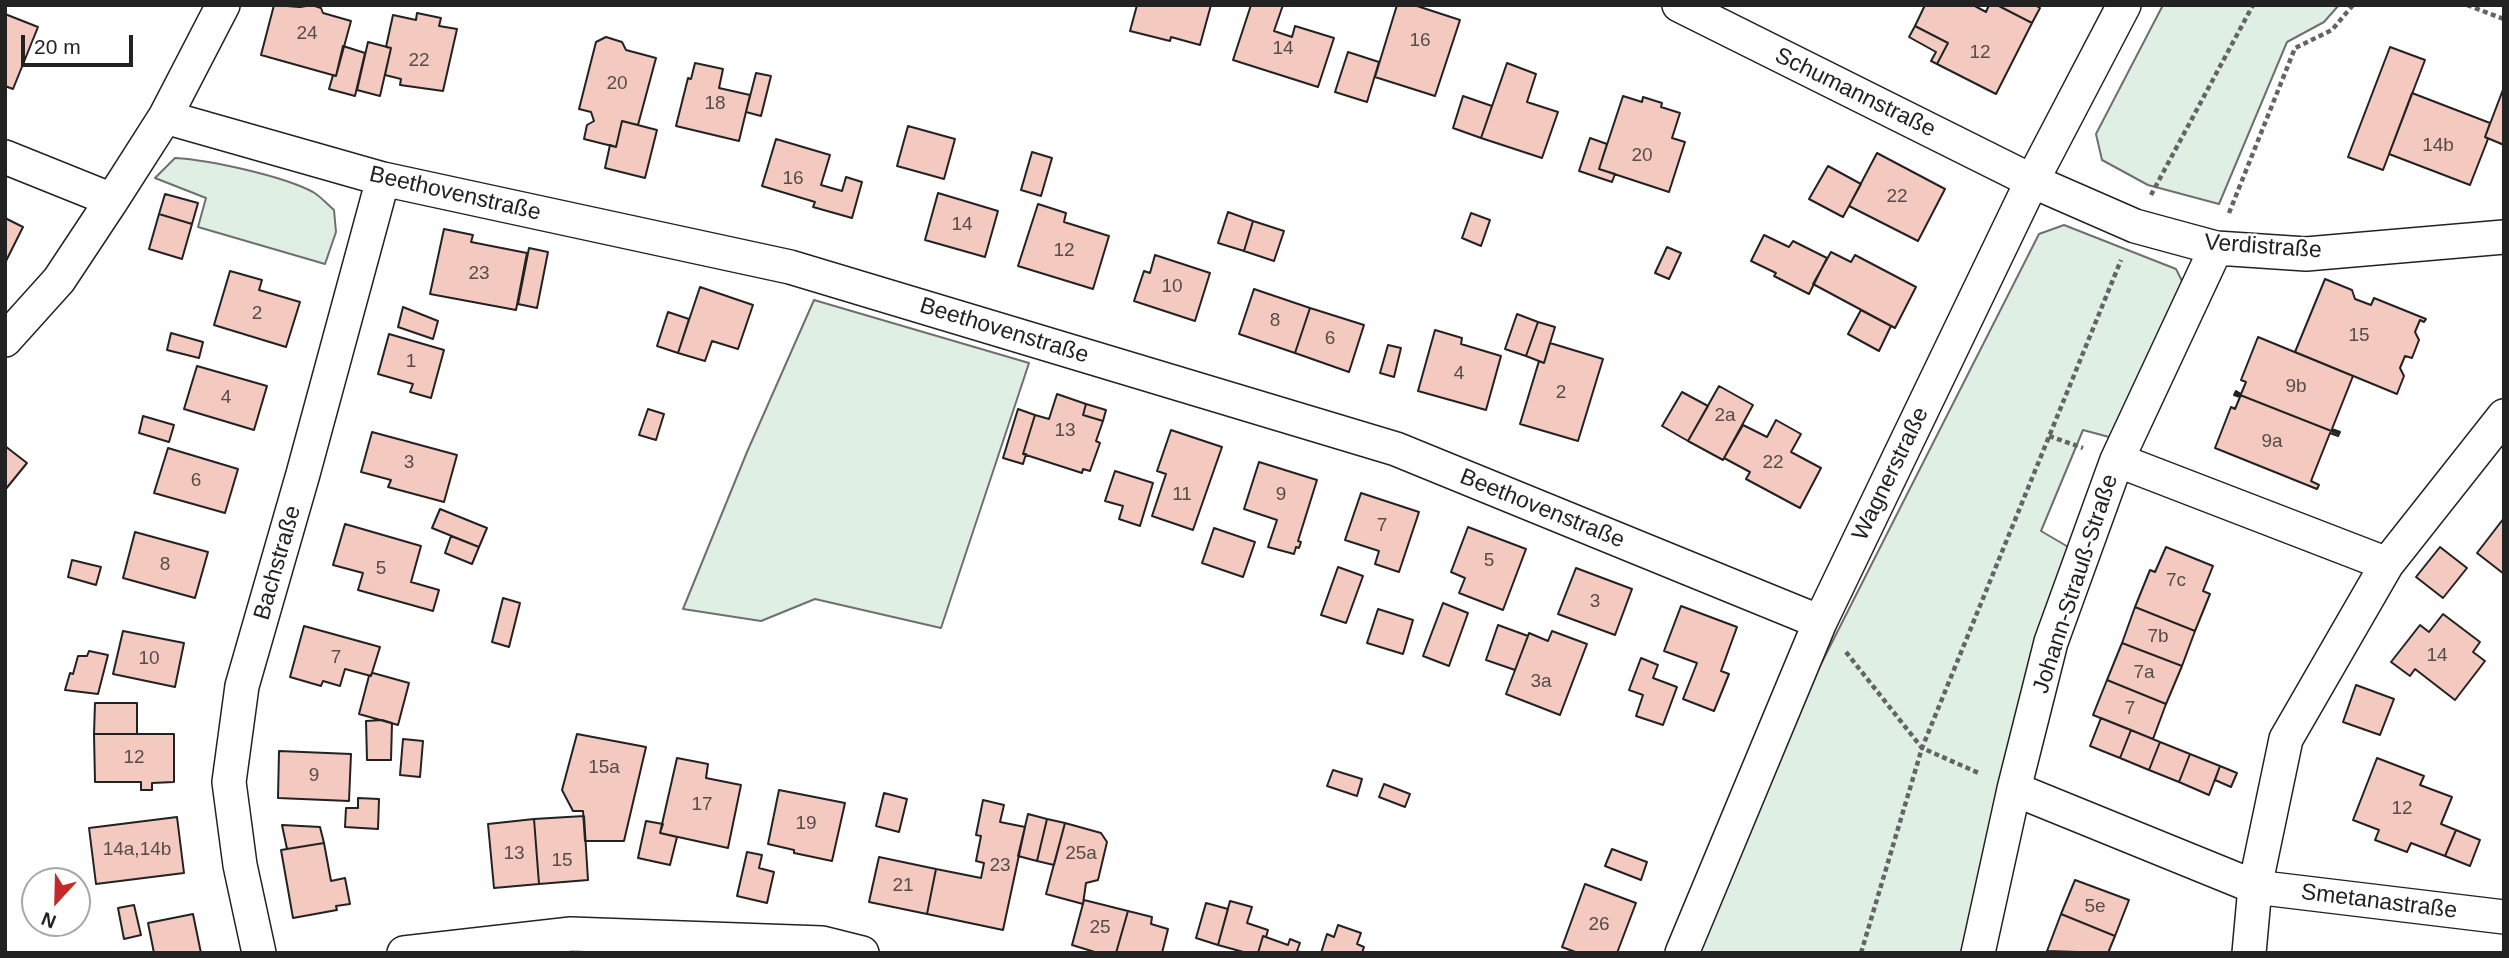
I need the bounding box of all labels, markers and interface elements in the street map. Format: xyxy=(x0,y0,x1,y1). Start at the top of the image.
scale bar xyxy=(24,21,136,65)
house number: 24 xyxy=(296,23,318,45)
house number: 16 xyxy=(1409,30,1431,52)
text: 20 m xyxy=(34,35,81,58)
house number: 14 xyxy=(1272,38,1294,60)
street label: Schumannstraße xyxy=(1770,42,1940,144)
house number: 12 xyxy=(1969,42,1991,64)
house number: 22 xyxy=(408,50,430,72)
house number: 20 xyxy=(606,73,628,95)
house number: 18 xyxy=(704,93,726,115)
house number: 14b xyxy=(2422,135,2454,157)
house number: 20 xyxy=(1631,145,1653,167)
street label: Beethovenstraße xyxy=(367,161,543,227)
house number: 16 xyxy=(782,168,804,190)
house number: 22 xyxy=(1886,186,1908,208)
house number: 14 xyxy=(951,214,973,236)
street label: Verdistraße xyxy=(2203,229,2323,265)
house number: 12 xyxy=(1053,240,1075,262)
house number: 23 xyxy=(468,263,490,285)
house number: 10 xyxy=(1161,276,1183,298)
street label: Beethovenstraße xyxy=(916,292,1092,370)
house number: 2 xyxy=(252,303,262,325)
house number: 8 xyxy=(1270,310,1280,332)
house number: 15 xyxy=(2348,325,2370,347)
house number: 6 xyxy=(1325,328,1335,350)
house number: 1 xyxy=(406,351,416,373)
house number: 4 xyxy=(1454,363,1464,385)
house number: 9b xyxy=(2285,376,2307,398)
house number: 2 xyxy=(1556,382,1566,404)
house number: 4 xyxy=(221,387,231,409)
street label: Wagnerstraße xyxy=(1847,403,1935,545)
house number: 2a xyxy=(1714,405,1736,427)
house number: 13 xyxy=(1054,420,1076,442)
house number: 9a xyxy=(2261,431,2283,453)
house number: 3 xyxy=(404,452,414,474)
house number: 22 xyxy=(1762,452,1784,474)
street label: Beethovenstraße xyxy=(1456,463,1628,555)
house number: 6 xyxy=(191,470,201,492)
street label: Johann-Strauß-Straße xyxy=(2028,471,2124,697)
house number: 11 xyxy=(1172,484,1192,506)
house number: 9 xyxy=(1276,484,1286,506)
street label: Bachstraße xyxy=(249,503,307,623)
house number: 7 xyxy=(1377,515,1387,537)
house number: 5 xyxy=(1484,550,1494,572)
house number: 8 xyxy=(160,554,170,576)
house number: 5 xyxy=(376,558,386,580)
house number: 7c xyxy=(2166,570,2186,592)
house number: 3 xyxy=(1590,591,1600,613)
house number: 7b xyxy=(2147,626,2169,648)
house number: 14 xyxy=(2426,645,2448,667)
house number: 7 xyxy=(331,647,341,669)
house number: 10 xyxy=(138,648,160,670)
house number: 7a xyxy=(2133,662,2155,684)
house number: 3a xyxy=(1530,671,1552,693)
house number: 7 xyxy=(2125,698,2135,720)
house number: 12 xyxy=(123,747,145,769)
house number: 15a xyxy=(588,757,620,779)
house number: 9 xyxy=(309,765,319,787)
house number: 17 xyxy=(691,794,713,816)
house number: 12 xyxy=(2391,798,2413,820)
house number: 19 xyxy=(795,813,817,835)
house number: 14a,14b xyxy=(103,839,171,861)
house number: 13 xyxy=(503,843,525,865)
house number: 25a xyxy=(1065,843,1097,865)
house number: 15 xyxy=(551,850,573,872)
house number: 23 xyxy=(989,855,1011,877)
north arrow xyxy=(21,867,91,937)
house number: 21 xyxy=(892,875,914,897)
street label: Smetanastraße xyxy=(2299,879,2459,925)
house number: 5e xyxy=(2084,896,2106,918)
text: N xyxy=(38,908,59,932)
house number: 26 xyxy=(1588,914,1610,936)
house number: 25 xyxy=(1089,917,1111,939)

